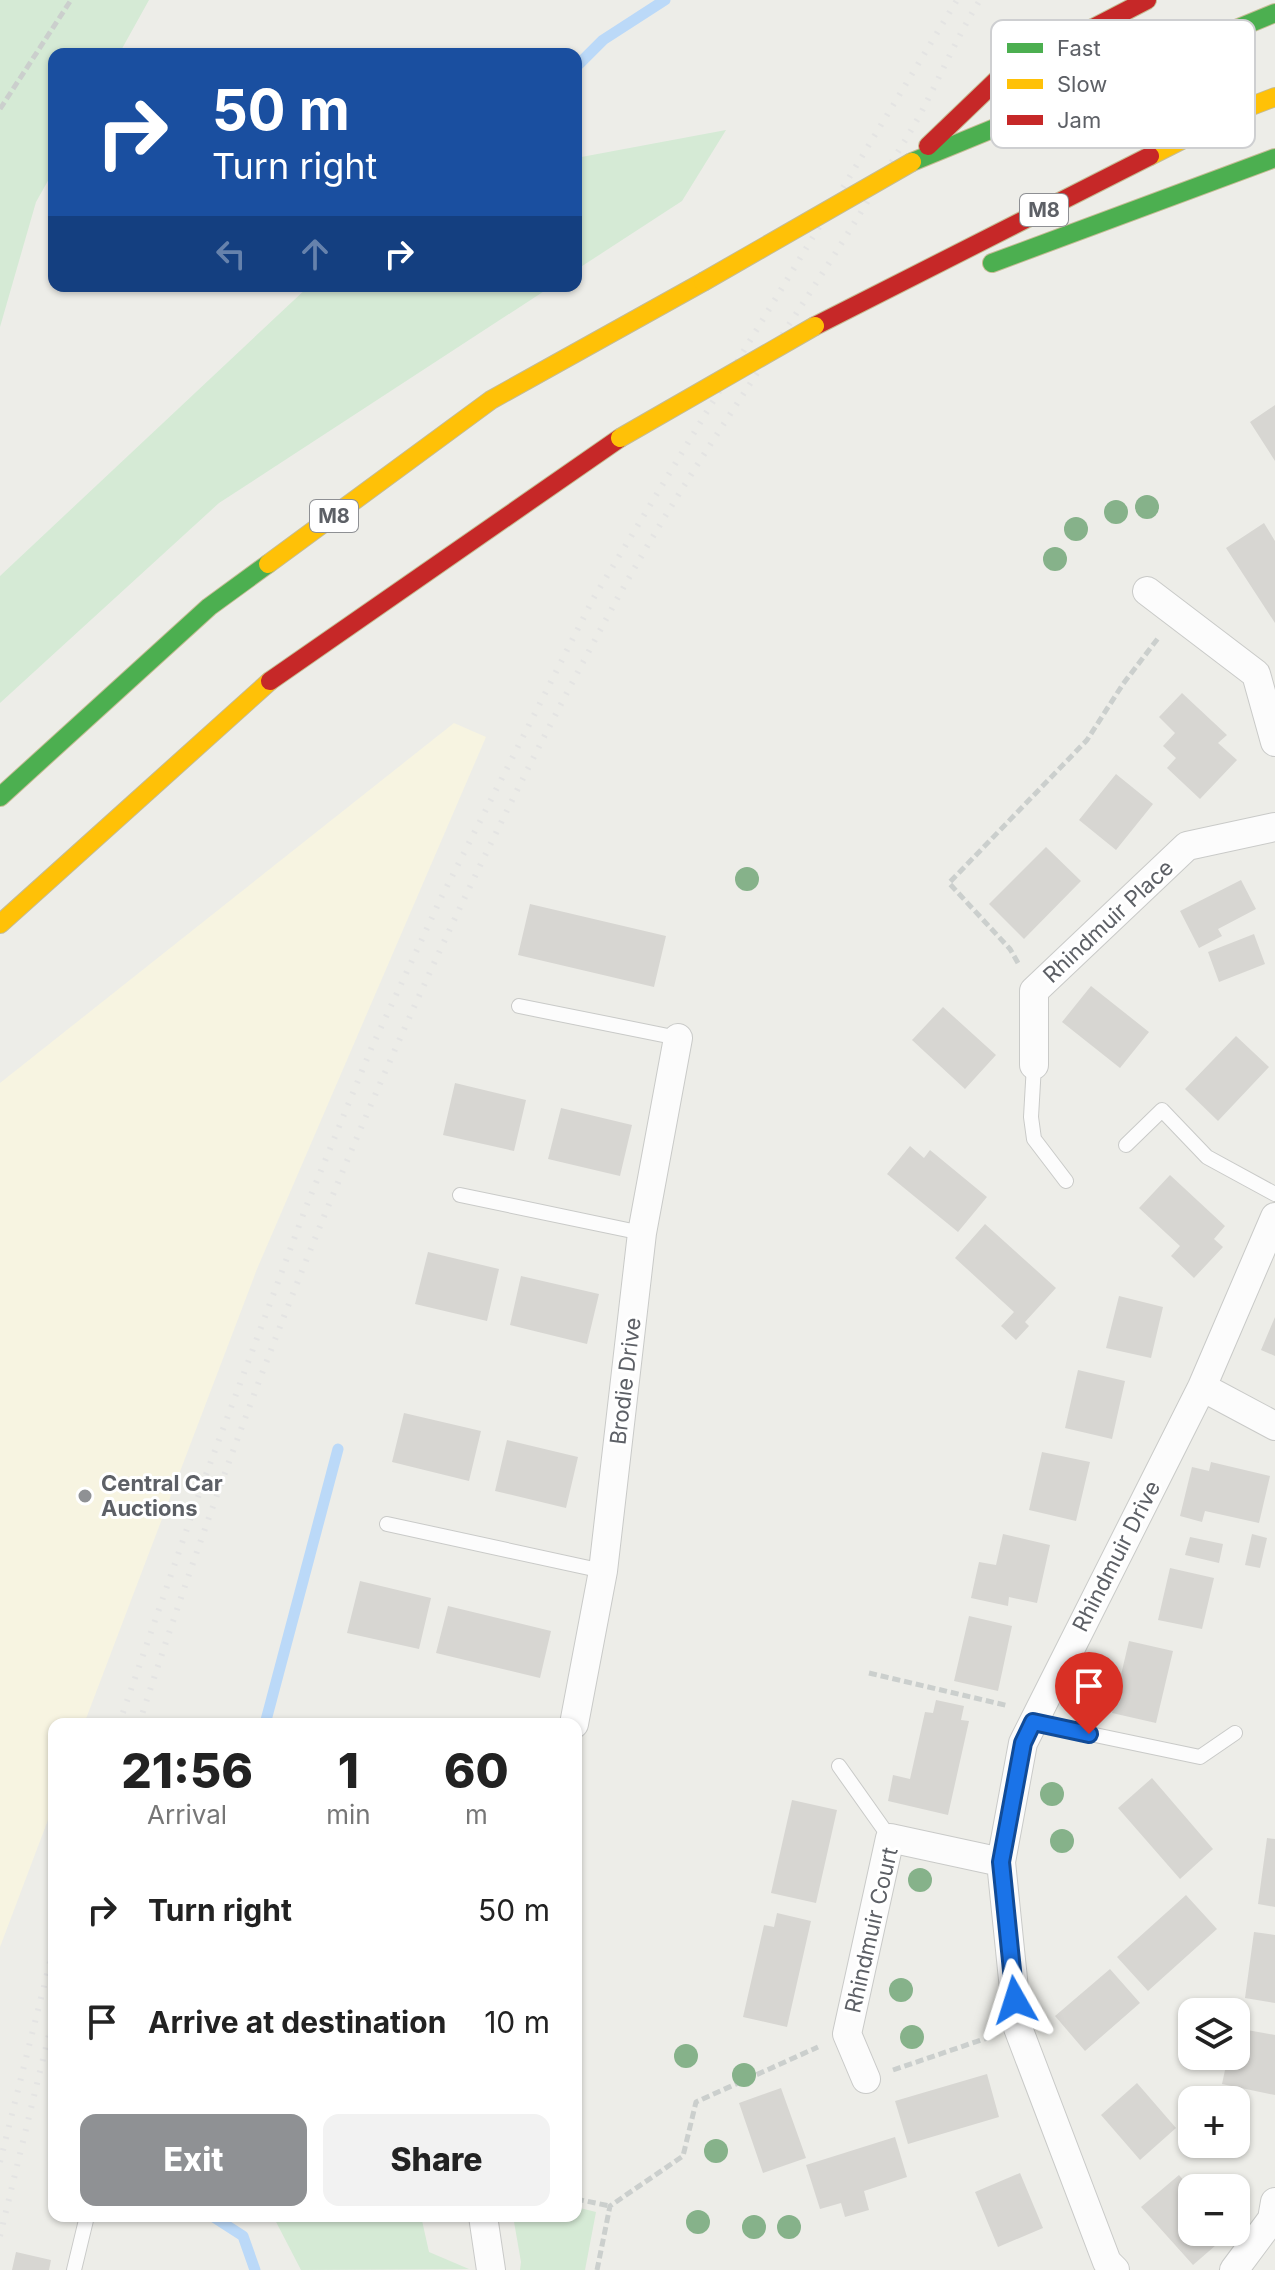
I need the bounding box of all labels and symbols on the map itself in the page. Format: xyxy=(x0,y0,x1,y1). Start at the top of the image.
legend xyxy=(991,20,1255,148)
text: Fast xyxy=(1057,35,1101,61)
text: Slow xyxy=(1057,71,1107,97)
text: Jam xyxy=(1057,107,1101,133)
road number: M8 xyxy=(1020,194,1068,226)
road number: M8 xyxy=(310,500,358,532)
street label: Rhindmuir Place xyxy=(1038,854,1178,988)
street label: Brodie Drive xyxy=(604,1316,646,1446)
place label: Central Car Auctions xyxy=(101,1470,223,1521)
street label: Rhindmuir Drive xyxy=(1067,1476,1165,1636)
marker: Central Car Auctions xyxy=(76,1487,94,1505)
pin xyxy=(1055,1652,1123,1734)
street label: Rhindmuir Court xyxy=(839,1845,903,2015)
position arrow xyxy=(973,1958,1057,2042)

